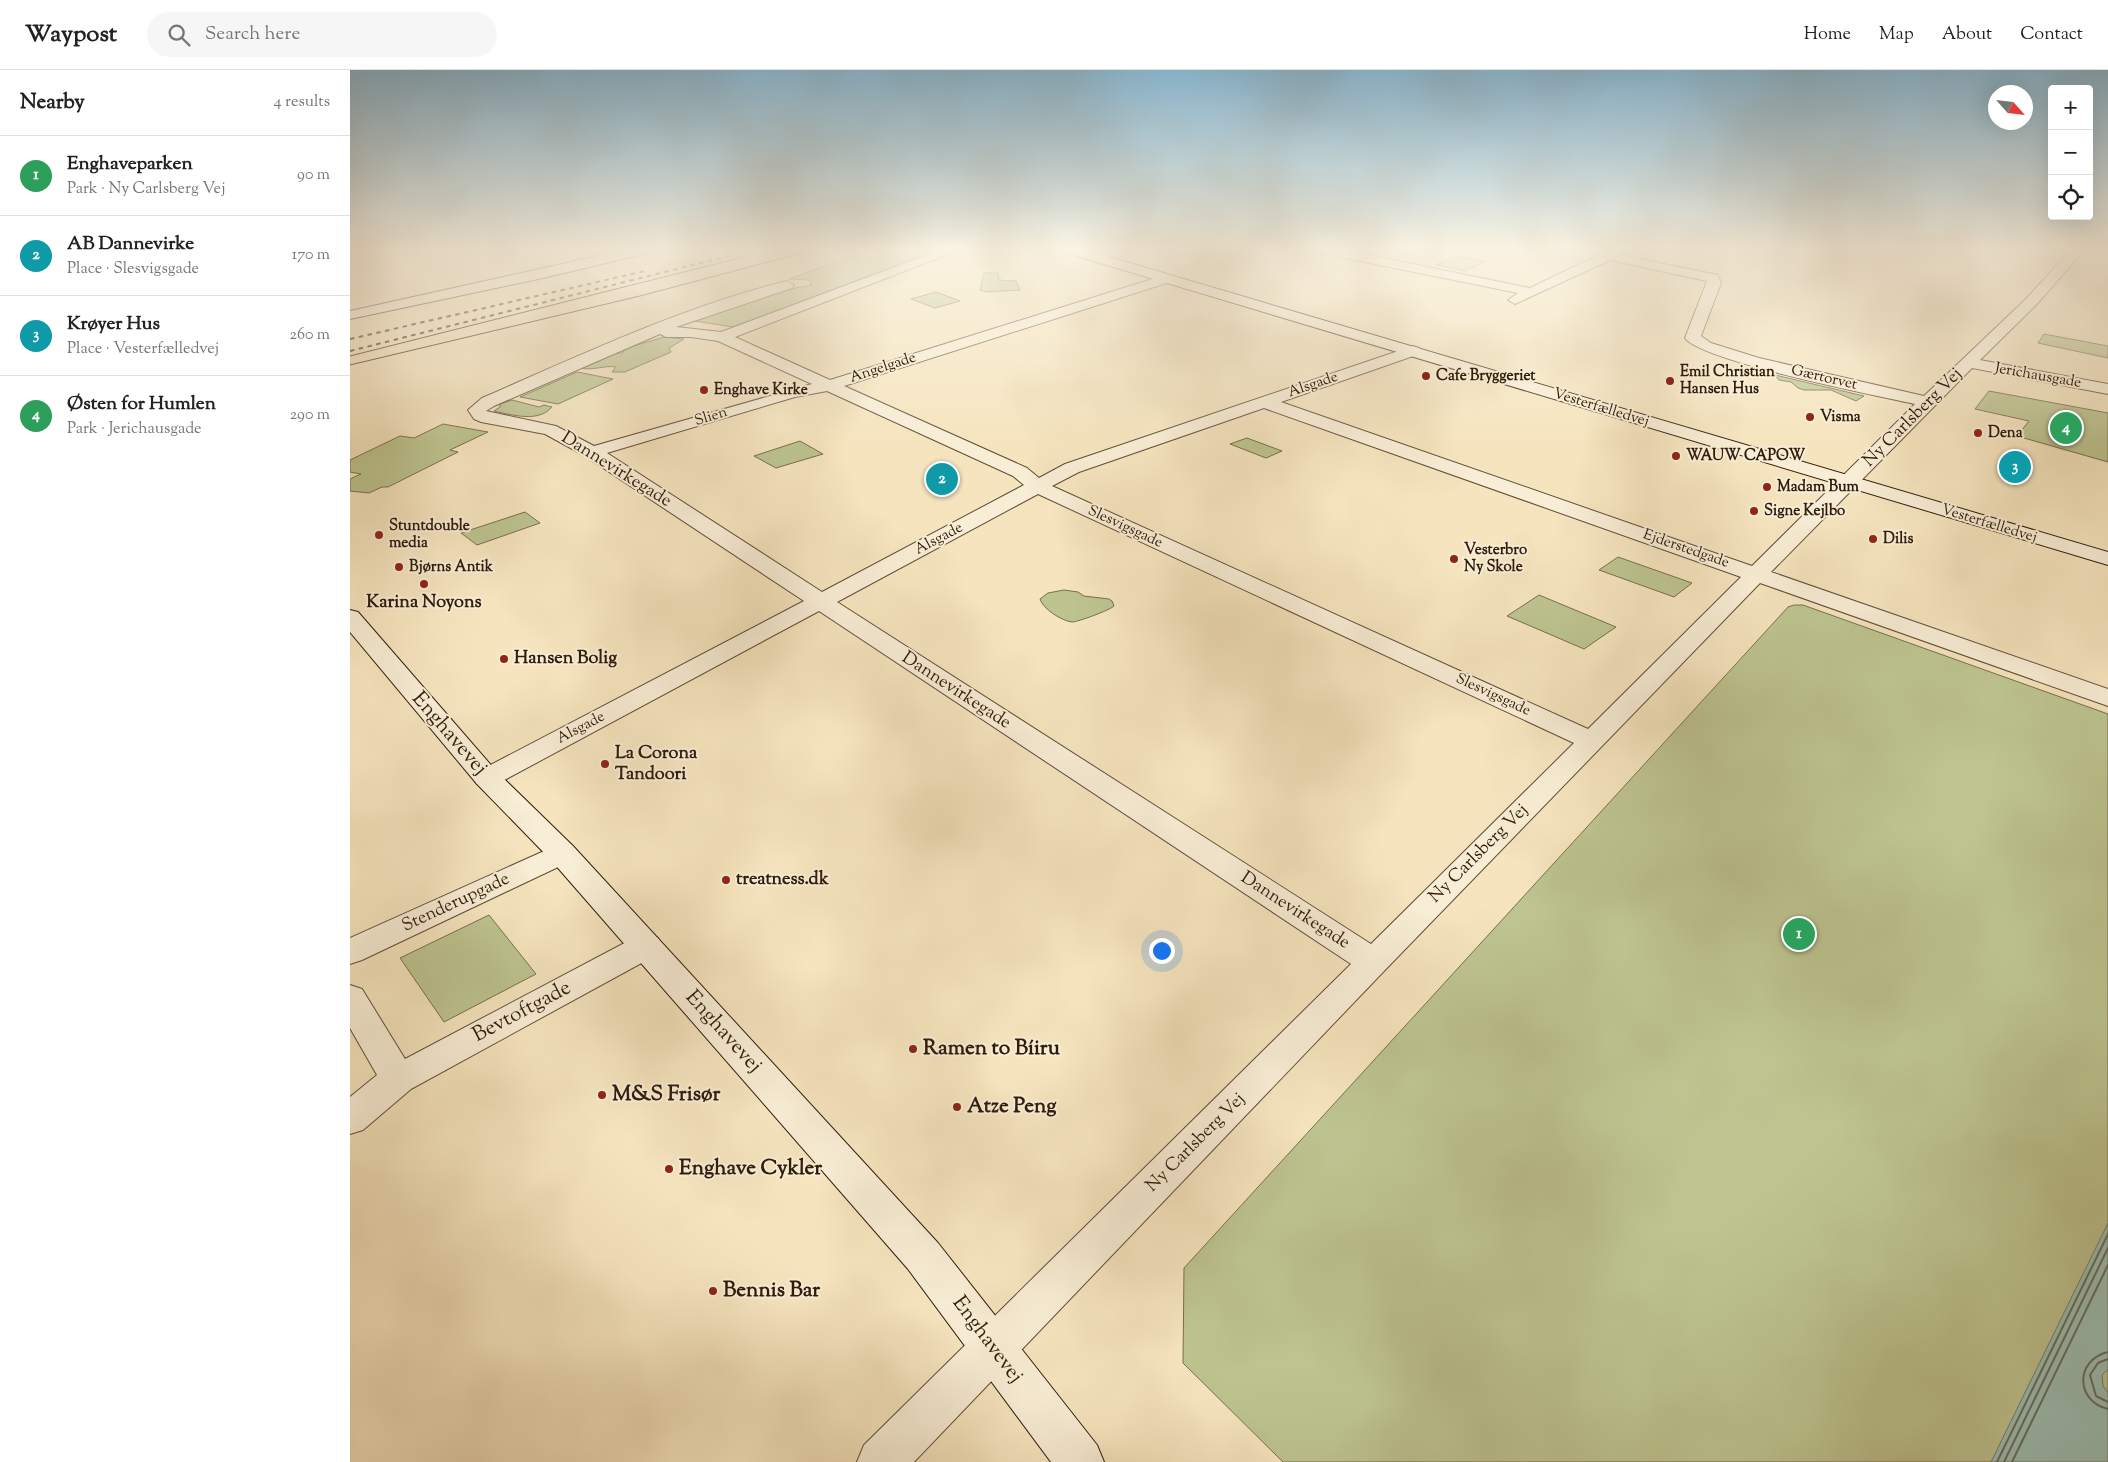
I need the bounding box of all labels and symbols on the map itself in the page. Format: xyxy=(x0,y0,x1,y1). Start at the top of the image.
north arrow xyxy=(1988,85,2033,130)
street label: Angelgade xyxy=(847,347,919,389)
street label: Jerichausgade xyxy=(1992,358,2083,394)
street label: Gærtorvet xyxy=(1789,360,1859,396)
place label: Emil Christian Hansen Hus xyxy=(1680,362,1775,400)
street label: Ny Carlsberg Vej xyxy=(1857,362,1969,474)
place label: Cafe Bryggeriet xyxy=(1436,366,1536,387)
street label: Alsgade xyxy=(1285,367,1341,403)
marker: Cafe Bryggeriet xyxy=(1420,370,1432,382)
marker: Emil Christian Hansen Hus xyxy=(1664,375,1676,387)
place label: Enghave Kirke xyxy=(714,380,808,401)
street label: Vesterfælledvej xyxy=(1550,383,1652,433)
marker: Enghave Kirke xyxy=(698,384,710,396)
street label: Slien xyxy=(692,402,730,432)
place label: Visma xyxy=(1820,407,1861,428)
pin: 4 xyxy=(2050,409,2082,447)
marker: Visma xyxy=(1804,411,1816,423)
place label: Dena xyxy=(1988,423,2023,444)
street label: Dannevirkegade xyxy=(556,426,676,514)
marker: Dena xyxy=(1972,427,1984,439)
place label: WAUW CAPOW xyxy=(1686,446,1805,467)
pin: 3 xyxy=(1999,448,2031,486)
marker: WAUW CAPOW xyxy=(1670,450,1682,462)
pin: 2 xyxy=(926,460,958,498)
place label: Madam Bum xyxy=(1777,477,1860,498)
marker: Madam Bum xyxy=(1761,481,1773,493)
street label: Vesterfælledvej xyxy=(1938,499,2040,549)
street label: Slesvigsgade xyxy=(1084,500,1166,554)
place label: Signe Kejlbo xyxy=(1764,501,1845,522)
marker: Signe Kejlbo xyxy=(1748,505,1760,517)
place label: Stuntdouble media xyxy=(389,516,470,554)
street label: Alsgade xyxy=(911,518,967,560)
street label: Ejderstedgade xyxy=(1640,524,1732,574)
marker: Stuntdouble media xyxy=(373,529,385,541)
place label: Dilis xyxy=(1883,529,1914,550)
marker: Dilis xyxy=(1867,533,1879,545)
place label: Vesterbro Ny Skole xyxy=(1464,540,1527,578)
marker: Vesterbro Ny Skole xyxy=(1448,553,1460,565)
place label: Bjørns Antik xyxy=(409,557,494,578)
marker: Bjørns Antik xyxy=(393,561,405,573)
marker: Karina Noyons xyxy=(418,578,430,590)
place label: Karina Noyons xyxy=(366,590,482,616)
place label: Hansen Bolig xyxy=(514,646,617,672)
street label: Dannevirkegade xyxy=(896,646,1016,736)
marker: Hansen Bolig xyxy=(498,653,510,665)
street label: Slesvigsgade xyxy=(1452,668,1534,722)
street label: Enghavevej xyxy=(404,685,494,783)
street label: Alsgade xyxy=(553,707,609,749)
place label: La Corona Tandoori xyxy=(615,741,698,788)
marker: La Corona Tandoori xyxy=(599,758,611,770)
street label: Ny Carlsberg Vej xyxy=(1423,798,1535,910)
street label: Dannevirkegade xyxy=(1235,866,1355,956)
street label: Stenderupgade xyxy=(398,867,514,939)
place label: treatness.dk xyxy=(736,867,829,893)
marker: treatness.dk xyxy=(720,874,732,886)
pin: 1 xyxy=(1783,915,1815,953)
your location xyxy=(1149,938,1175,964)
street label: Bevtoftgade xyxy=(467,973,577,1051)
street label: Enghavevej xyxy=(678,984,768,1080)
place label: Ramen to Bíiru xyxy=(923,1034,1061,1064)
marker: Ramen to Bíiru xyxy=(907,1043,919,1055)
place label: M&S Frisør xyxy=(612,1080,720,1110)
street label: Ny Carlsberg Vej xyxy=(1140,1087,1252,1199)
marker: M&S Frisør xyxy=(596,1089,608,1101)
place label: Atze Peng xyxy=(967,1092,1057,1122)
marker: Atze Peng xyxy=(951,1101,963,1113)
place label: Enghave Cykler xyxy=(679,1154,822,1184)
marker: Enghave Cykler xyxy=(663,1163,675,1175)
place label: Bennis Bar xyxy=(723,1276,820,1306)
marker: Bennis Bar xyxy=(707,1285,719,1297)
street label: Enghavevej xyxy=(944,1290,1030,1390)

